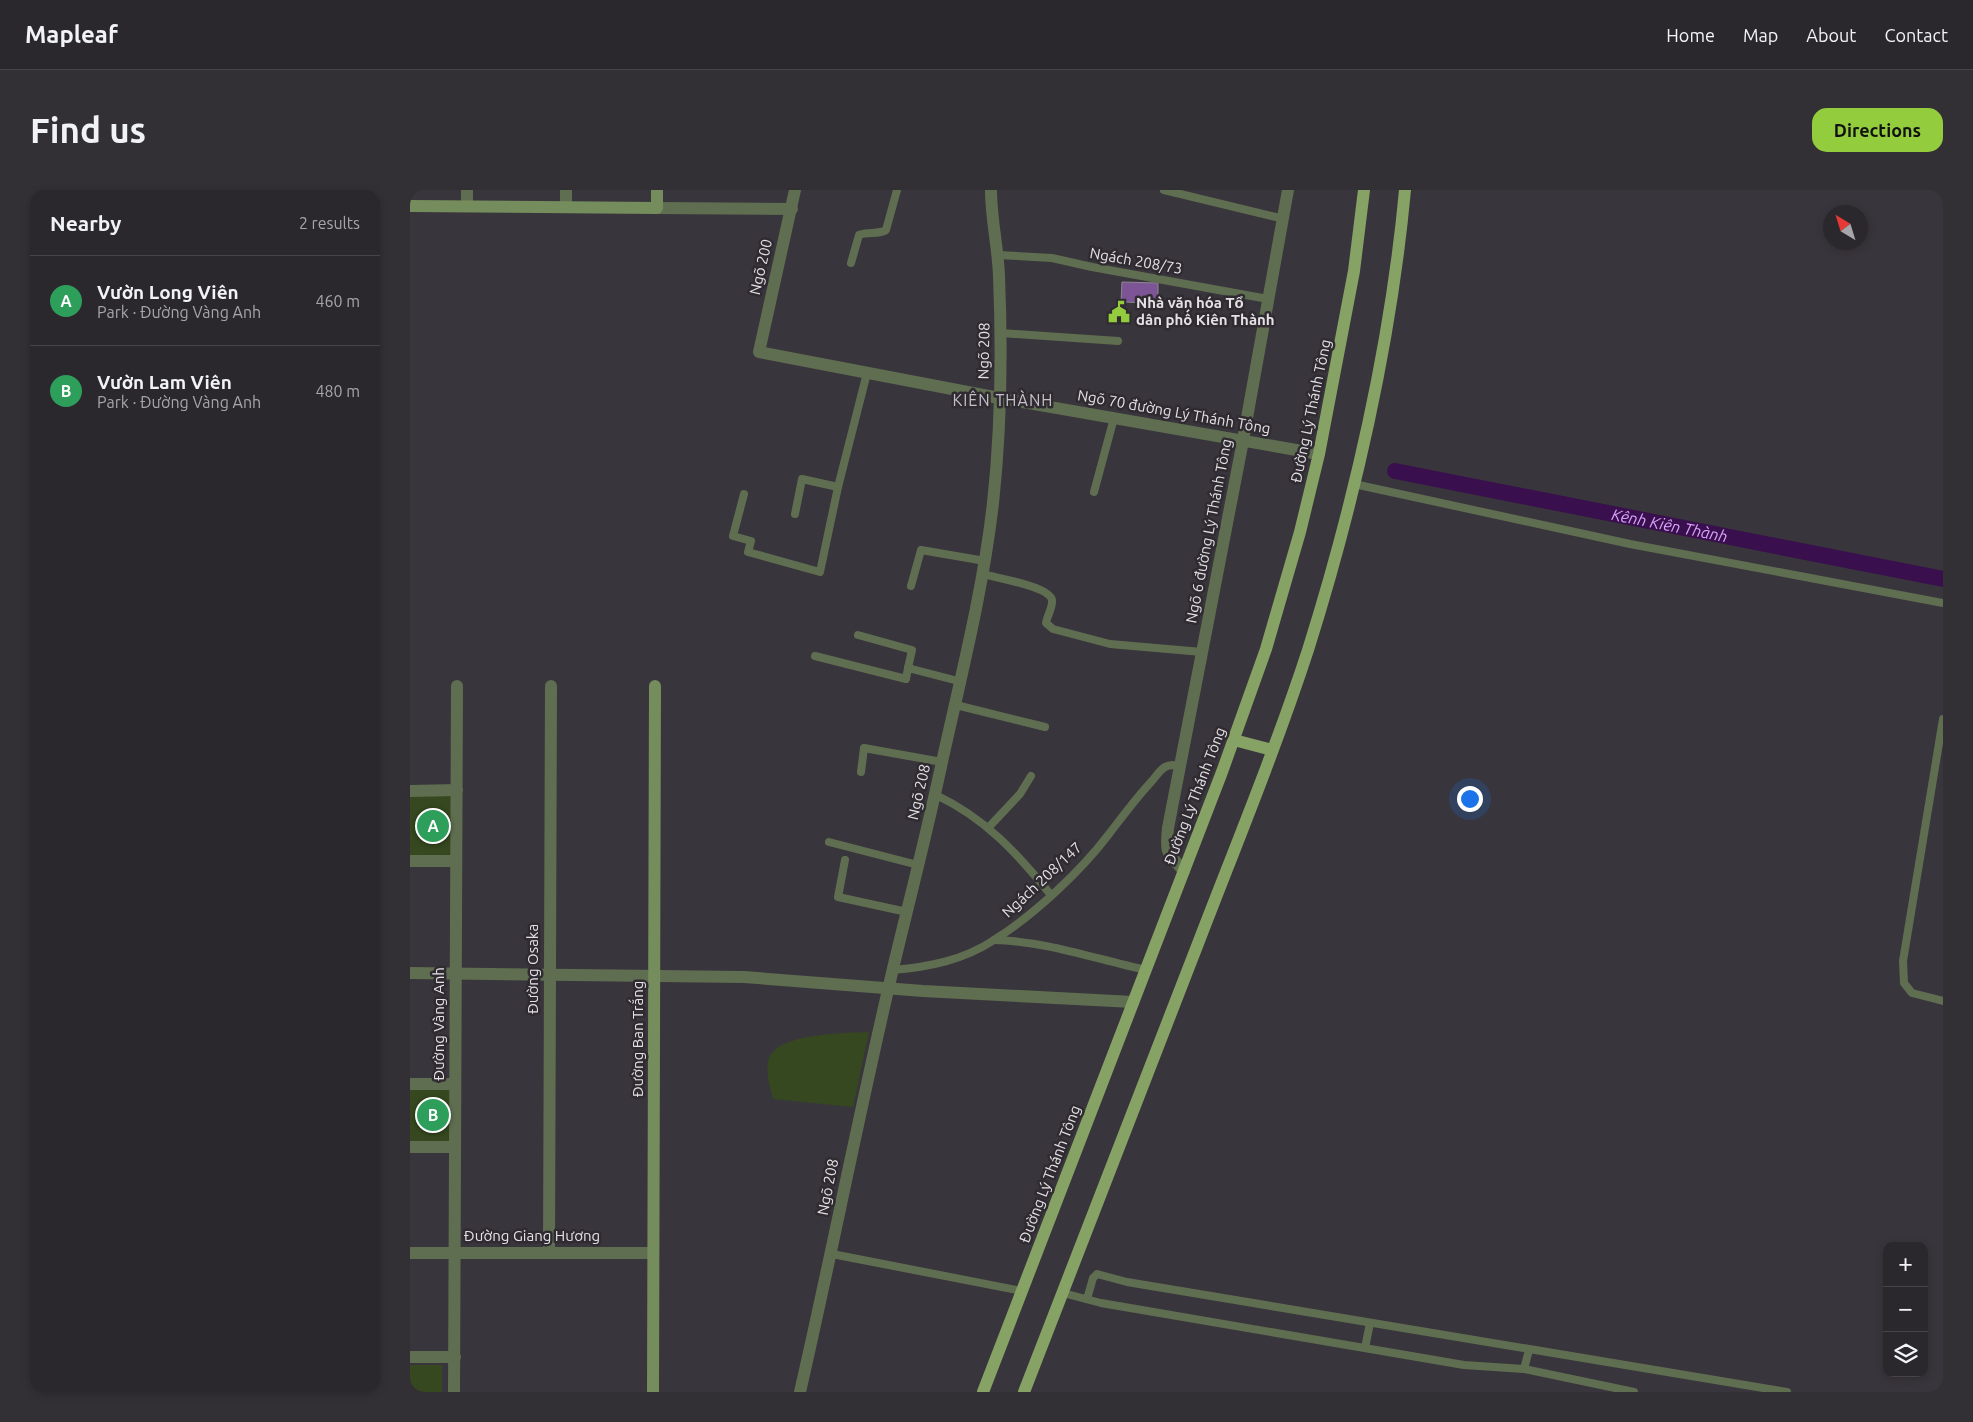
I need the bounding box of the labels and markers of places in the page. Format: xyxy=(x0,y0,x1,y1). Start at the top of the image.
place label: Nhà văn hóa Tổ dân phố Kiên Thành xyxy=(1136,294,1275,328)
public building icon: Nhà văn hóa Tổ dân phố Kiên Thành xyxy=(1106,299,1132,325)
pin: A xyxy=(417,807,449,845)
pin: B xyxy=(417,1096,449,1134)

